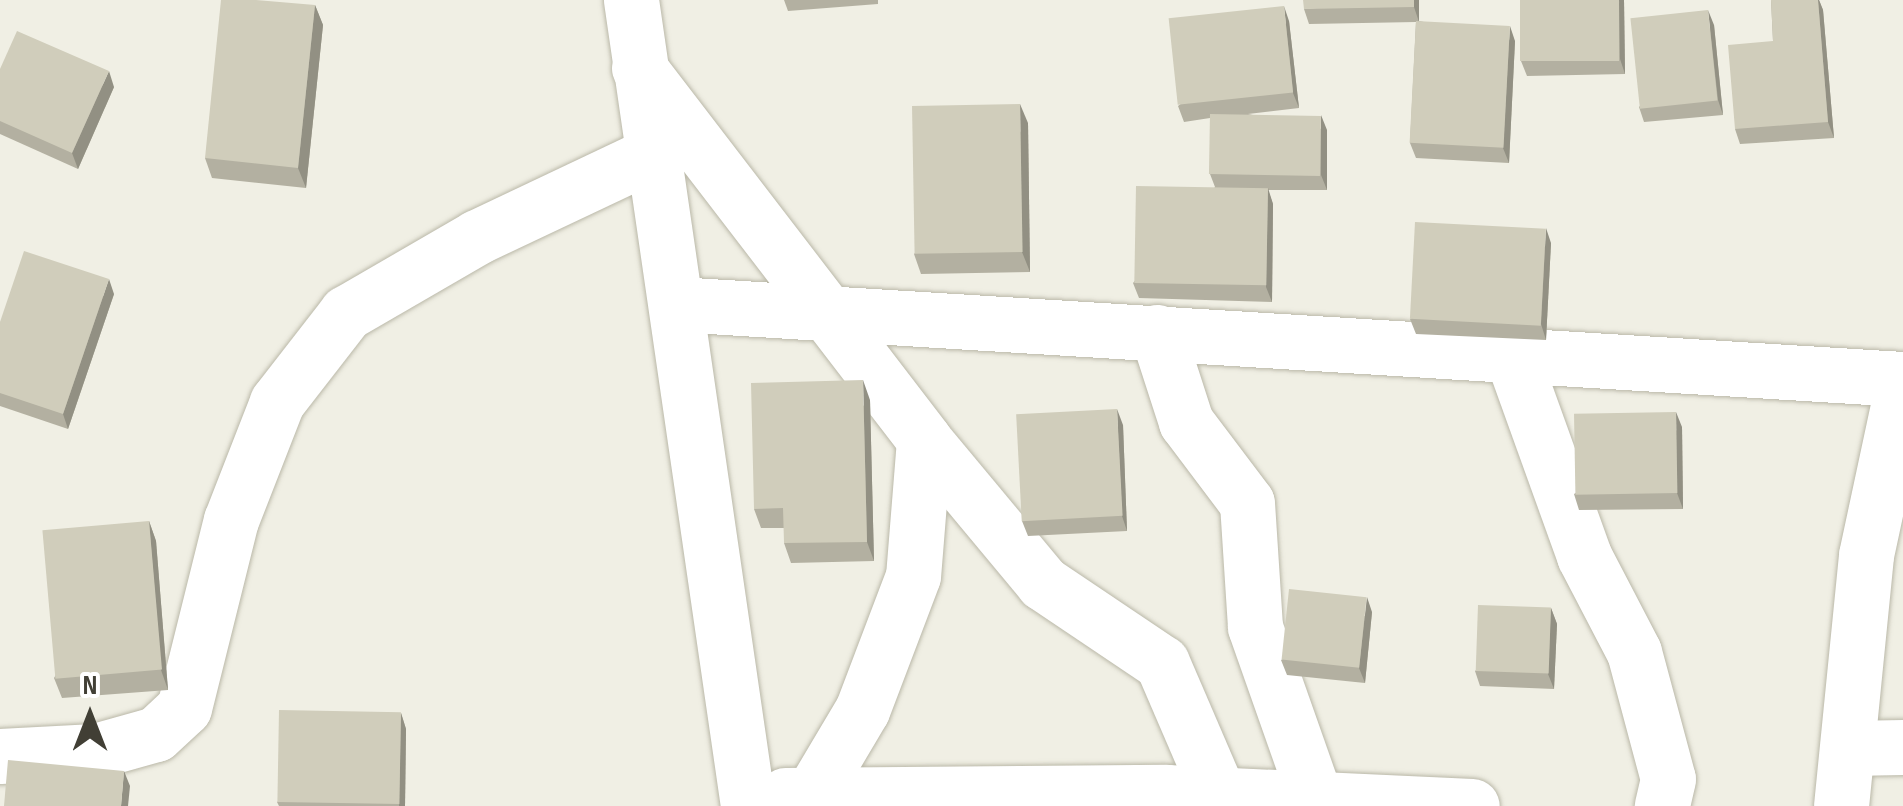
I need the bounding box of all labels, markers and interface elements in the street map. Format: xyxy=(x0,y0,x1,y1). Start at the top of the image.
north arrow xyxy=(40,666,140,766)
text: N xyxy=(83,669,97,702)

